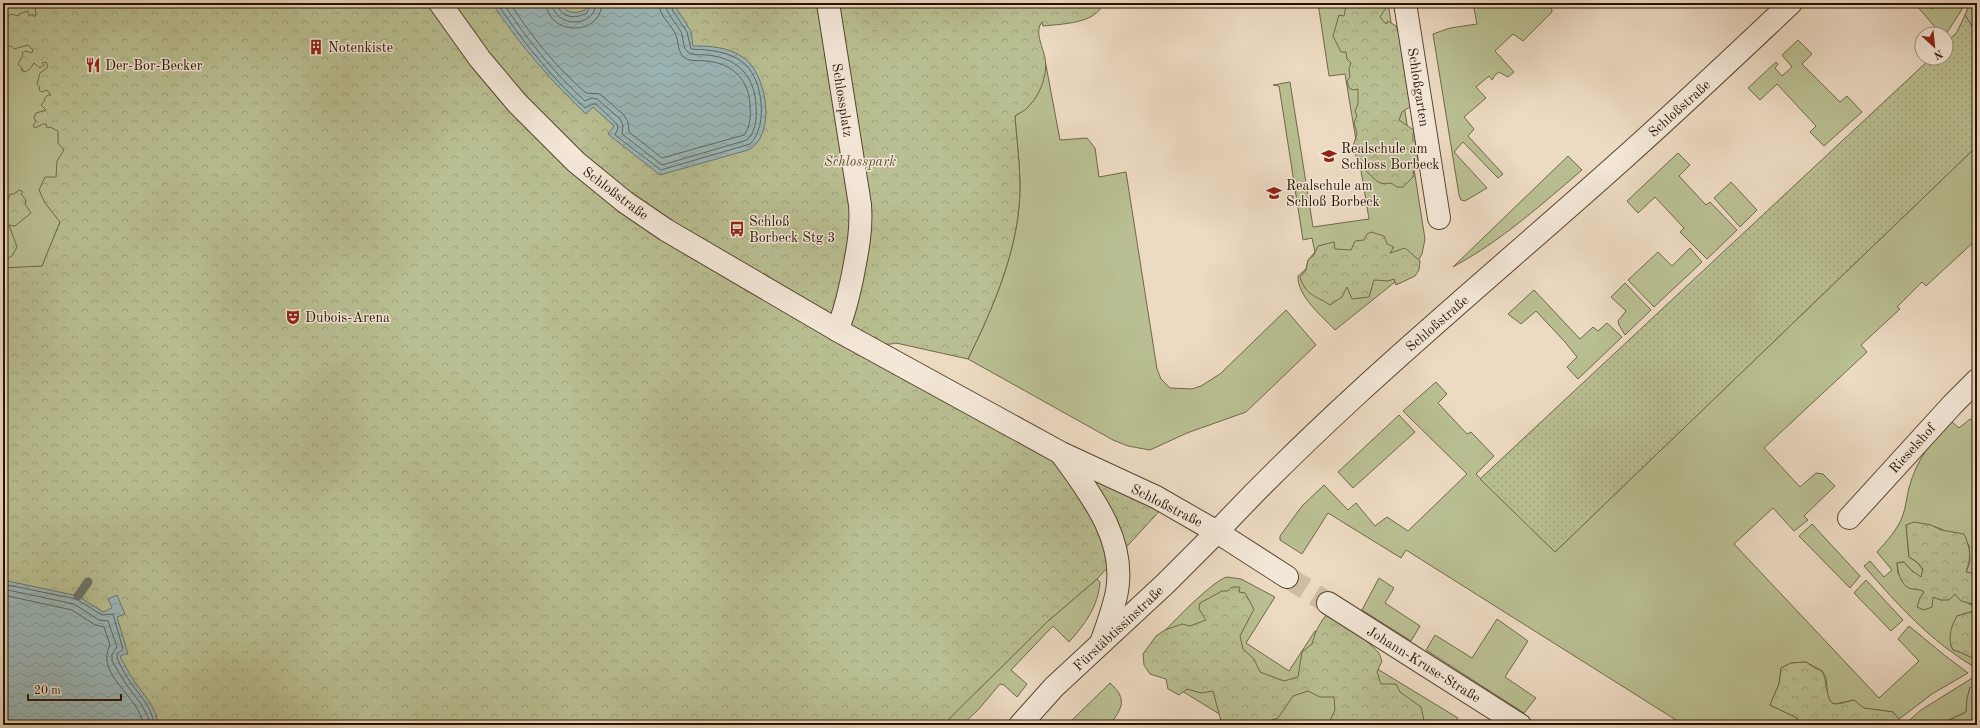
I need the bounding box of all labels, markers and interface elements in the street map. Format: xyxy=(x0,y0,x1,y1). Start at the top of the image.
north arrow xyxy=(1914,26,1954,66)
building icon: Notenkiste xyxy=(307,38,325,56)
place label: Notenkiste xyxy=(328,41,393,55)
street label: Schloßgarten xyxy=(1405,47,1431,128)
text: N xyxy=(1931,47,1944,61)
restaurant icon: Der-Bor-Becker xyxy=(84,56,102,74)
place label: Der-Bor-Becker xyxy=(105,59,203,73)
street label: Schlossplatz xyxy=(829,62,855,138)
street label: Schloßstraße xyxy=(1646,77,1713,140)
place label: Realschule am Schloss Borbeck xyxy=(1341,142,1440,172)
school or university icon: Realschule am Schloss Borbeck xyxy=(1320,147,1338,165)
park label: Schlosspark xyxy=(824,155,896,170)
street label: Schloßstraße xyxy=(580,165,651,223)
place label: Realschule am Schloß Borbeck xyxy=(1286,179,1380,209)
school or university icon: Realschule am Schloß Borbeck xyxy=(1265,184,1283,202)
place label: Schloß Borbeck Stg 3 xyxy=(749,215,835,245)
bus stop icon: Schloß Borbeck Stg 3 xyxy=(728,220,746,238)
street label: Schloßstraße xyxy=(1404,293,1472,355)
theatre icon: Dubois-Arena xyxy=(284,308,302,326)
place label: Dubois-Arena xyxy=(305,311,390,325)
street label: Rieselshof xyxy=(1887,420,1940,476)
street label: Schloßstraße xyxy=(1129,482,1204,530)
street label: Fürstäbtissinstraße xyxy=(1071,584,1166,674)
street label: Johann-Kruse-Straße xyxy=(1364,624,1483,705)
scale bar xyxy=(28,676,121,702)
text: 20 m xyxy=(34,685,61,697)

